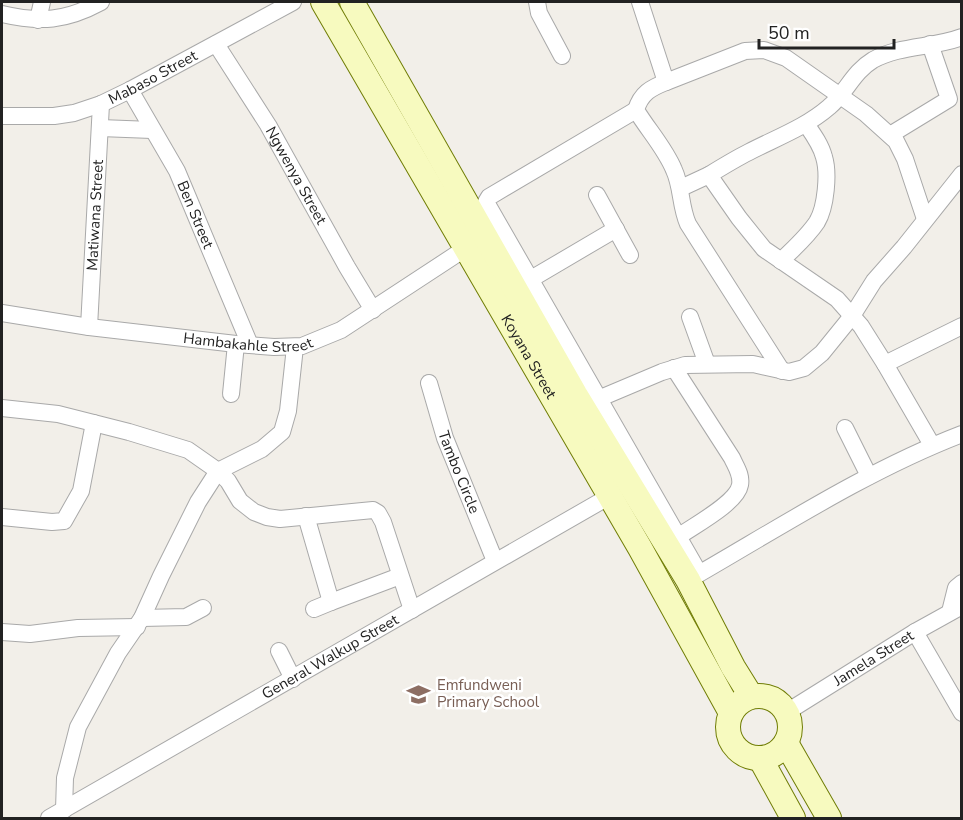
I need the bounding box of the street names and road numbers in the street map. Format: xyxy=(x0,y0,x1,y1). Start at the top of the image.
street label: Mabaso Street xyxy=(105,45,201,109)
street label: Ngwenya Street xyxy=(261,123,332,229)
street label: Matiwana Street xyxy=(82,158,108,271)
street label: Ben Street xyxy=(172,178,219,252)
street label: Koyana Street xyxy=(497,311,562,403)
street label: Hambakahle Street xyxy=(182,328,316,357)
street label: Tambo Circle xyxy=(433,428,485,516)
street label: General Walkup Street xyxy=(258,609,403,704)
street label: Jamela Street xyxy=(829,625,918,691)

